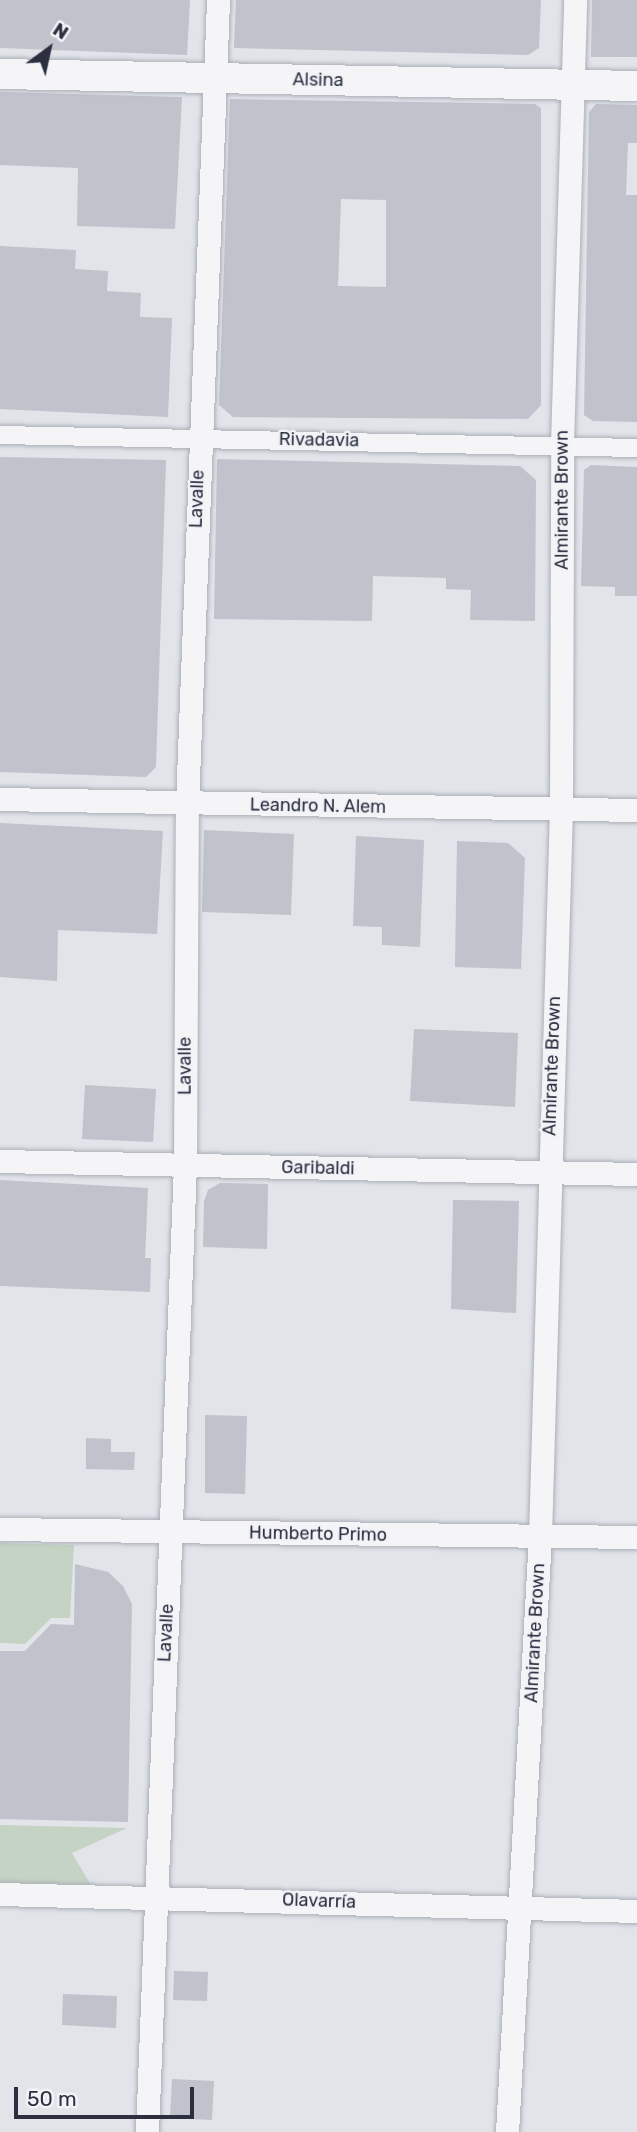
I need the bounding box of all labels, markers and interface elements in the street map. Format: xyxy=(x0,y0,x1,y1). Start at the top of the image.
north arrow xyxy=(14,14,84,84)
text: N xyxy=(49,18,73,44)
street label: Alsina xyxy=(292,69,344,91)
street label: Rivadavia xyxy=(279,428,359,452)
street label: Almirante Brown xyxy=(551,430,573,570)
street label: Lavalle xyxy=(185,470,209,528)
street label: Leandro N. Alem xyxy=(249,794,387,818)
street label: Almirante Brown xyxy=(539,996,565,1136)
street label: Lavalle xyxy=(174,1037,196,1095)
street label: Garibaldi xyxy=(281,1157,355,1179)
street label: Humberto Primo xyxy=(249,1522,387,1546)
street label: Almirante Brown xyxy=(521,1563,549,1703)
street label: Lavalle xyxy=(154,1603,178,1663)
street label: Olavarría xyxy=(282,1889,356,1913)
scale bar xyxy=(18,2072,198,2116)
text: 50 m xyxy=(27,2086,77,2111)

